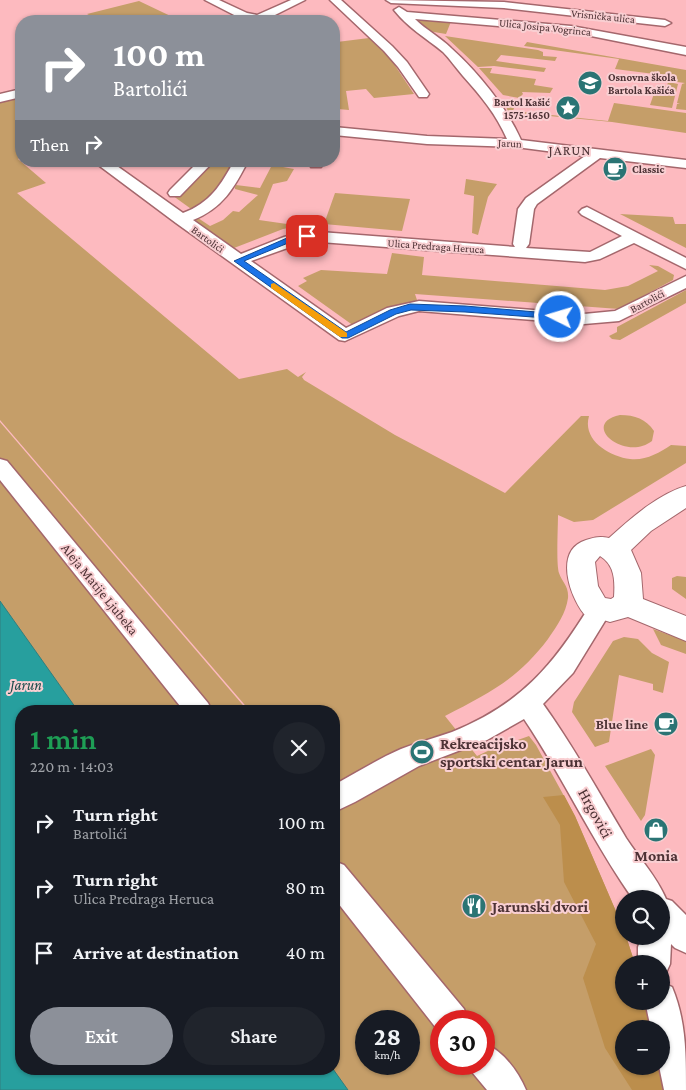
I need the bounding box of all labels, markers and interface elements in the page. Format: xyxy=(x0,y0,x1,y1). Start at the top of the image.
street label: Vrisnička ulica xyxy=(570,7,636,25)
street label: Ulica Josipa Vogrinca xyxy=(498,16,592,39)
icon: right xyxy=(30,35,95,100)
text: 100 m xyxy=(113,35,205,74)
school or university icon: Osnovna škola Bartola Kašića xyxy=(577,70,603,96)
place label: Osnovna škola Bartola Kašića xyxy=(608,71,677,96)
text: Bartolići xyxy=(113,76,188,101)
place icon: Bartol Kašić 1575-1650 xyxy=(555,95,581,121)
place label: Bartol Kašić 1575-1650 xyxy=(494,96,550,121)
icon: right xyxy=(79,130,107,158)
text: Then xyxy=(30,134,69,155)
street label: Jarun xyxy=(497,136,522,151)
district label: JARUN xyxy=(547,142,591,158)
cafe icon: Classic xyxy=(602,156,628,182)
place label: Classic xyxy=(632,163,664,175)
pin xyxy=(286,215,328,257)
icon: arrive xyxy=(293,222,321,250)
street label: Bartolići xyxy=(189,223,227,255)
street label: Ulica Predraga Heruca xyxy=(387,237,485,256)
street label: Bartolići xyxy=(628,287,666,315)
position arrow xyxy=(533,290,585,342)
street label: Aleja Matije Ljubeka xyxy=(57,540,142,639)
water label: Jarun xyxy=(7,677,42,694)
cafe icon: Blue line xyxy=(653,711,679,737)
place label: Blue line xyxy=(596,716,648,732)
text: 1 min xyxy=(30,722,97,755)
button: close xyxy=(273,722,325,774)
place label: Rekreacijsko sportski centar Jarun xyxy=(440,735,583,770)
sports icon: Rekreacijsko sportski centar Jarun xyxy=(409,739,435,765)
text: 220 m · 14:03 xyxy=(30,758,114,775)
street label: Hrgovići xyxy=(574,786,616,841)
text: Turn right xyxy=(73,804,158,825)
icon: right xyxy=(30,809,58,837)
text: 100 m xyxy=(278,812,325,833)
shop icon: Monia xyxy=(643,817,669,843)
text: Bartolići xyxy=(73,825,127,842)
place label: Monia xyxy=(634,847,678,864)
text: Turn right xyxy=(73,869,158,890)
icon: right xyxy=(30,874,58,902)
text: 80 m xyxy=(285,877,325,898)
text: Ulica Predraga Heruca xyxy=(73,890,214,907)
map controls xyxy=(615,890,670,1075)
button: search xyxy=(615,890,670,945)
restaurant icon: Jarunski dvori xyxy=(461,893,487,919)
place label: Jarunski dvori xyxy=(490,898,589,915)
icon: arrive xyxy=(30,939,58,967)
text: Arrive at destination xyxy=(73,942,239,963)
text: 40 m xyxy=(286,942,325,963)
button: + xyxy=(615,955,670,1010)
button: Exit xyxy=(30,1007,173,1065)
button: Share xyxy=(183,1007,325,1065)
speed limit sign: 30 xyxy=(430,1010,495,1075)
button: − xyxy=(615,1020,670,1075)
text: 28 xyxy=(374,1023,401,1050)
text: km/h xyxy=(375,1048,400,1062)

